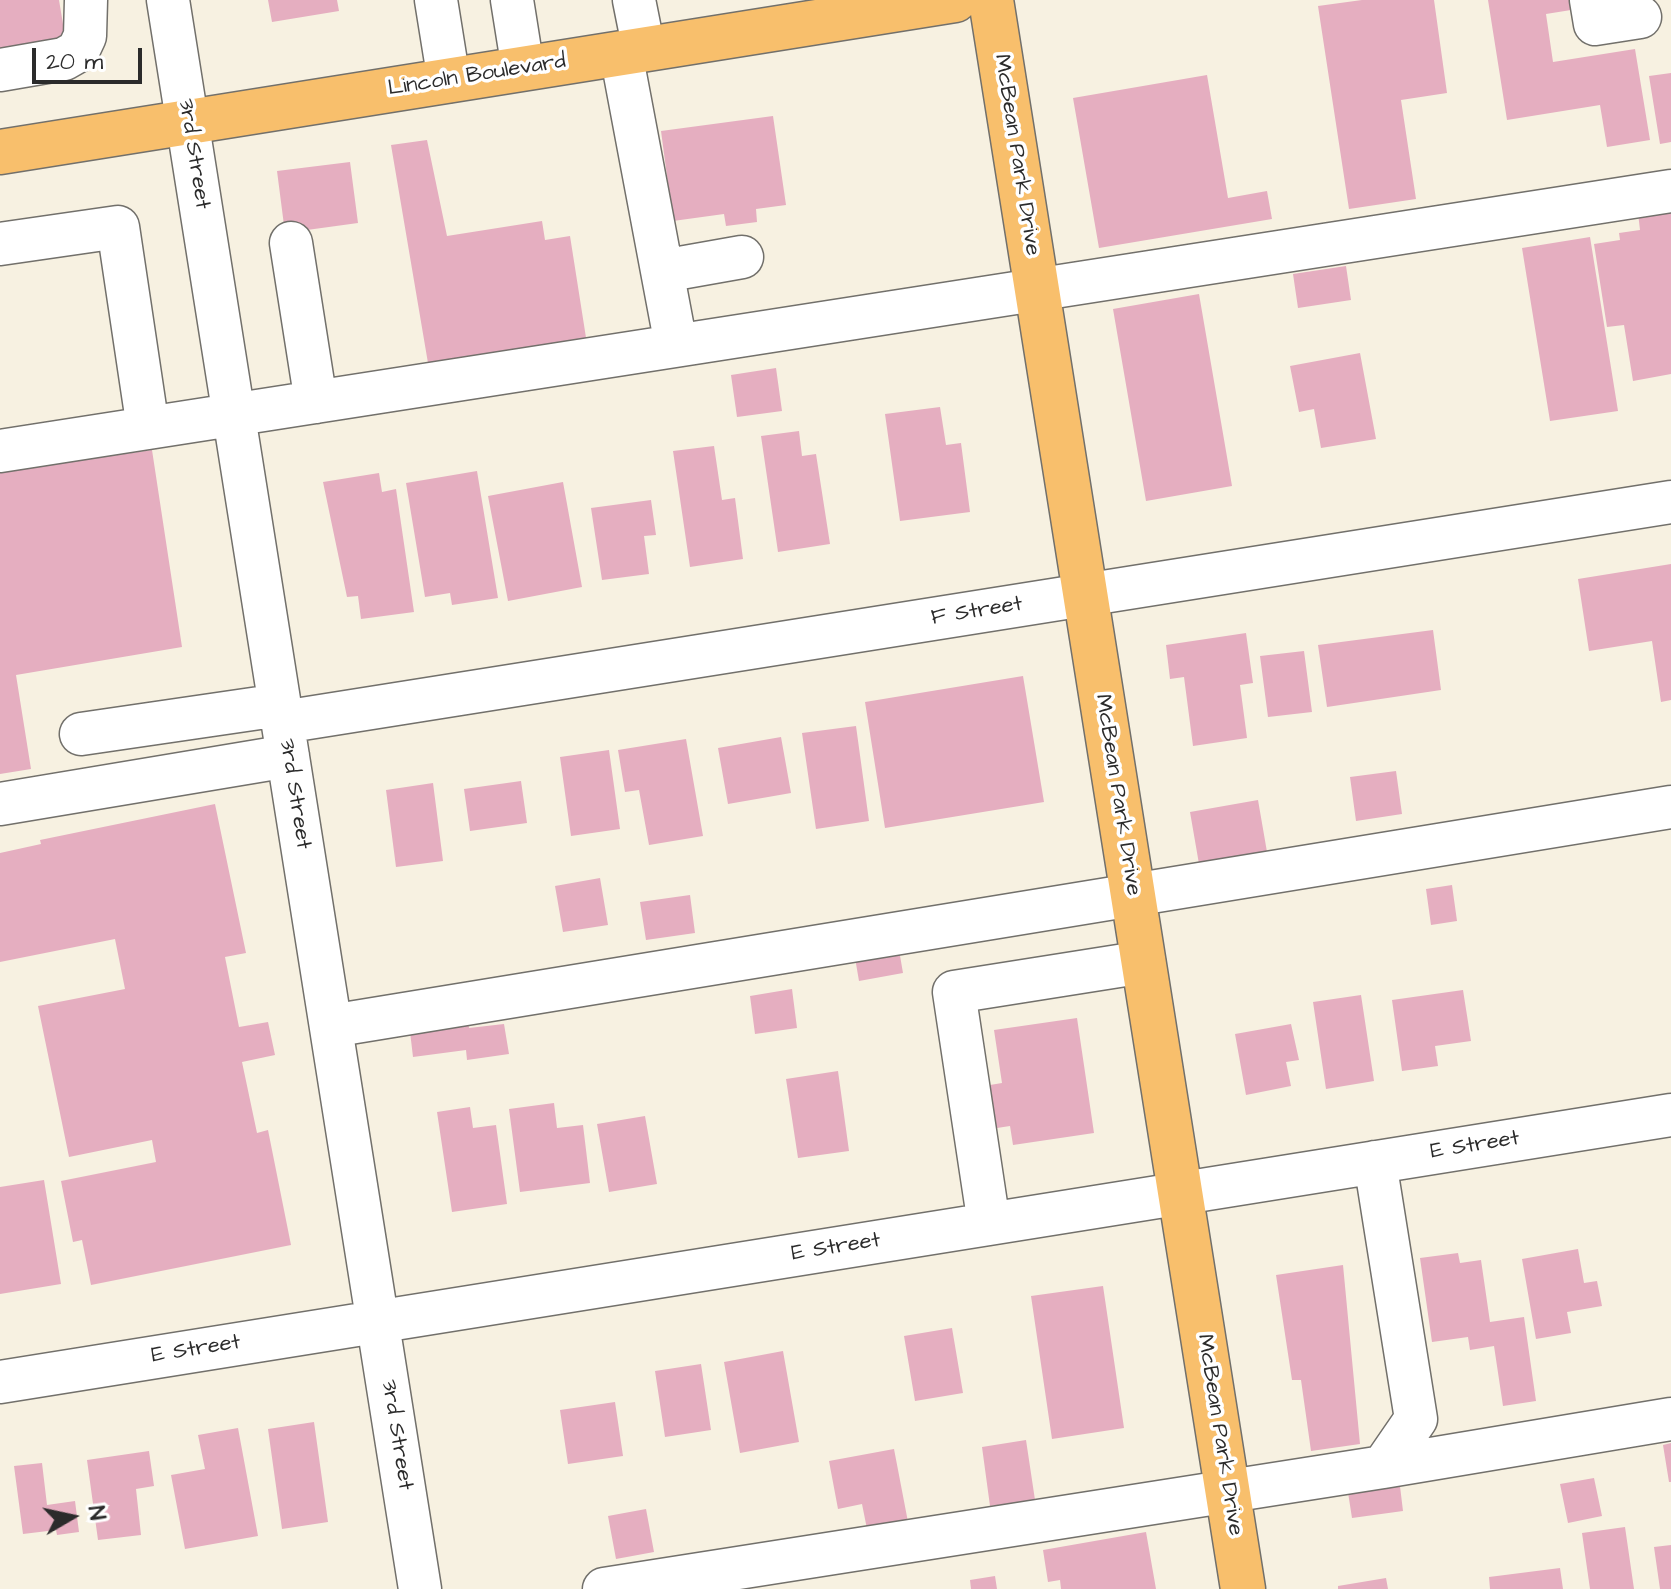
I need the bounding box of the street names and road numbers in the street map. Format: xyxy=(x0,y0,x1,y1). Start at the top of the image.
street label: Lincoln Boulevard xyxy=(386,49,568,103)
street label: McBean Park Drive xyxy=(987,52,1045,258)
street label: 3rd Street xyxy=(171,97,215,211)
street label: F Street xyxy=(930,592,1024,632)
street label: McBean Park Drive xyxy=(1088,692,1146,898)
street label: 3rd Street xyxy=(272,737,316,851)
street label: E Street xyxy=(1429,1126,1521,1166)
street label: E Street xyxy=(790,1228,882,1268)
street label: E Street xyxy=(150,1330,242,1370)
street label: McBean Park Drive xyxy=(1190,1332,1248,1538)
street label: 3rd Street xyxy=(374,1378,418,1492)

